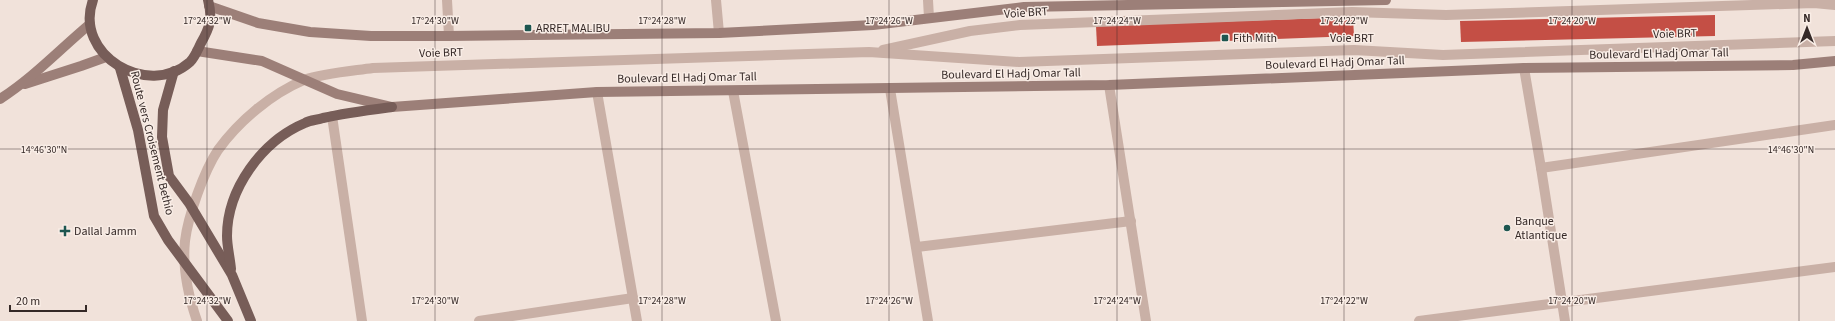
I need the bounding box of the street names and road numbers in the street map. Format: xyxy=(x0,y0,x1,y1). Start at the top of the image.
street label: Voie BRT xyxy=(1003,3,1049,23)
street label: Voie BRT xyxy=(1653,25,1698,43)
street label: Voie BRT xyxy=(1330,30,1375,47)
street label: Voie BRT xyxy=(419,44,464,62)
street label: Boulevard El Hadj Omar Tall xyxy=(1589,44,1729,64)
street label: Boulevard El Hadj Omar Tall xyxy=(1265,52,1405,74)
street label: Boulevard El Hadj Omar Tall xyxy=(941,64,1081,84)
street label: Boulevard El Hadj Omar Tall xyxy=(617,68,757,88)
street label: Route vers Croisement Bethio xyxy=(126,69,178,217)

